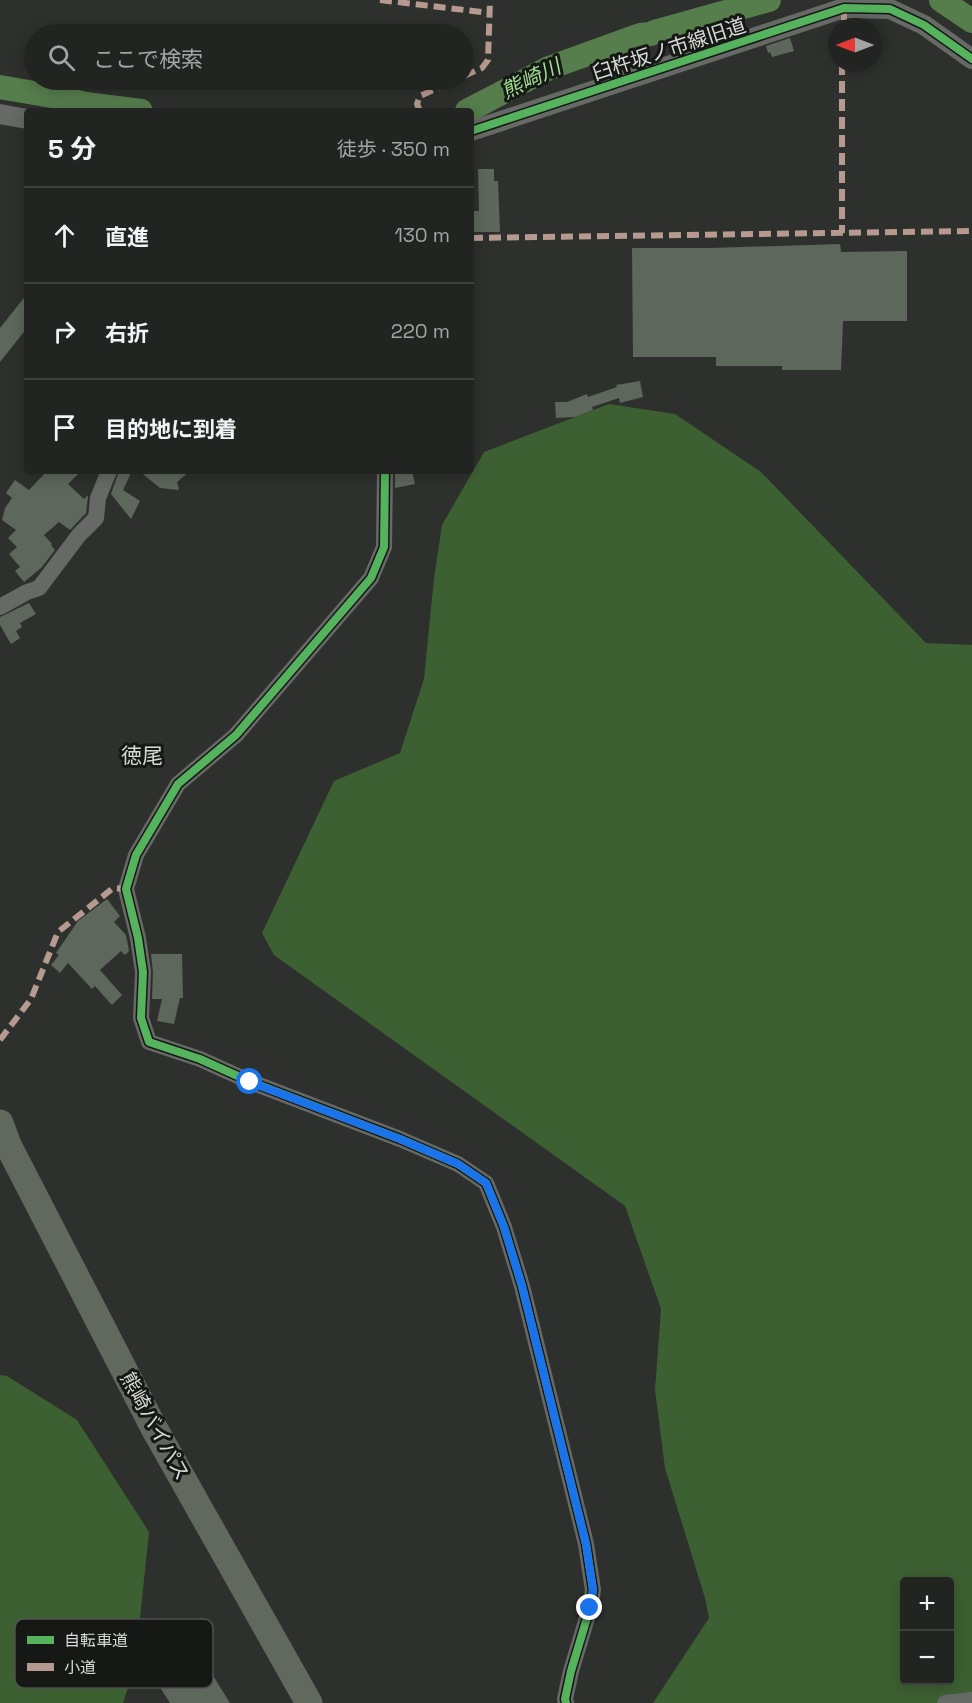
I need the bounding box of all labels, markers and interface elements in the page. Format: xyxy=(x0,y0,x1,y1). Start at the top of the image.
street label: 臼杵坂ノ市線旧道 xyxy=(589,12,749,86)
north arrow xyxy=(828,18,882,72)
search box xyxy=(24,24,474,90)
icon: search xyxy=(45,41,78,74)
text: ここで検索 xyxy=(93,45,203,73)
water label: 熊崎川 xyxy=(497,52,567,104)
text: 5 分 xyxy=(48,132,96,166)
text: 徒歩 · 350 m xyxy=(337,136,450,162)
icon: ahead xyxy=(48,219,81,252)
text: 130 m xyxy=(394,222,450,248)
text: 直進 xyxy=(105,223,149,251)
icon: right xyxy=(48,315,81,348)
text: 220 m xyxy=(391,318,450,344)
text: 右折 xyxy=(105,319,149,347)
icon: arrive xyxy=(48,411,81,444)
text: 目的地に到着 xyxy=(105,415,237,443)
district label: 徳尾 xyxy=(121,742,163,769)
route start xyxy=(236,1068,262,1094)
street label: 熊崎バイパス xyxy=(115,1367,195,1485)
map controls xyxy=(900,1577,954,1685)
button: + xyxy=(900,1577,954,1631)
route end xyxy=(576,1594,602,1620)
legend xyxy=(15,1619,213,1688)
text: 自転車道 xyxy=(64,1630,128,1651)
button: − xyxy=(900,1631,954,1685)
text: 小道 xyxy=(64,1657,96,1678)

